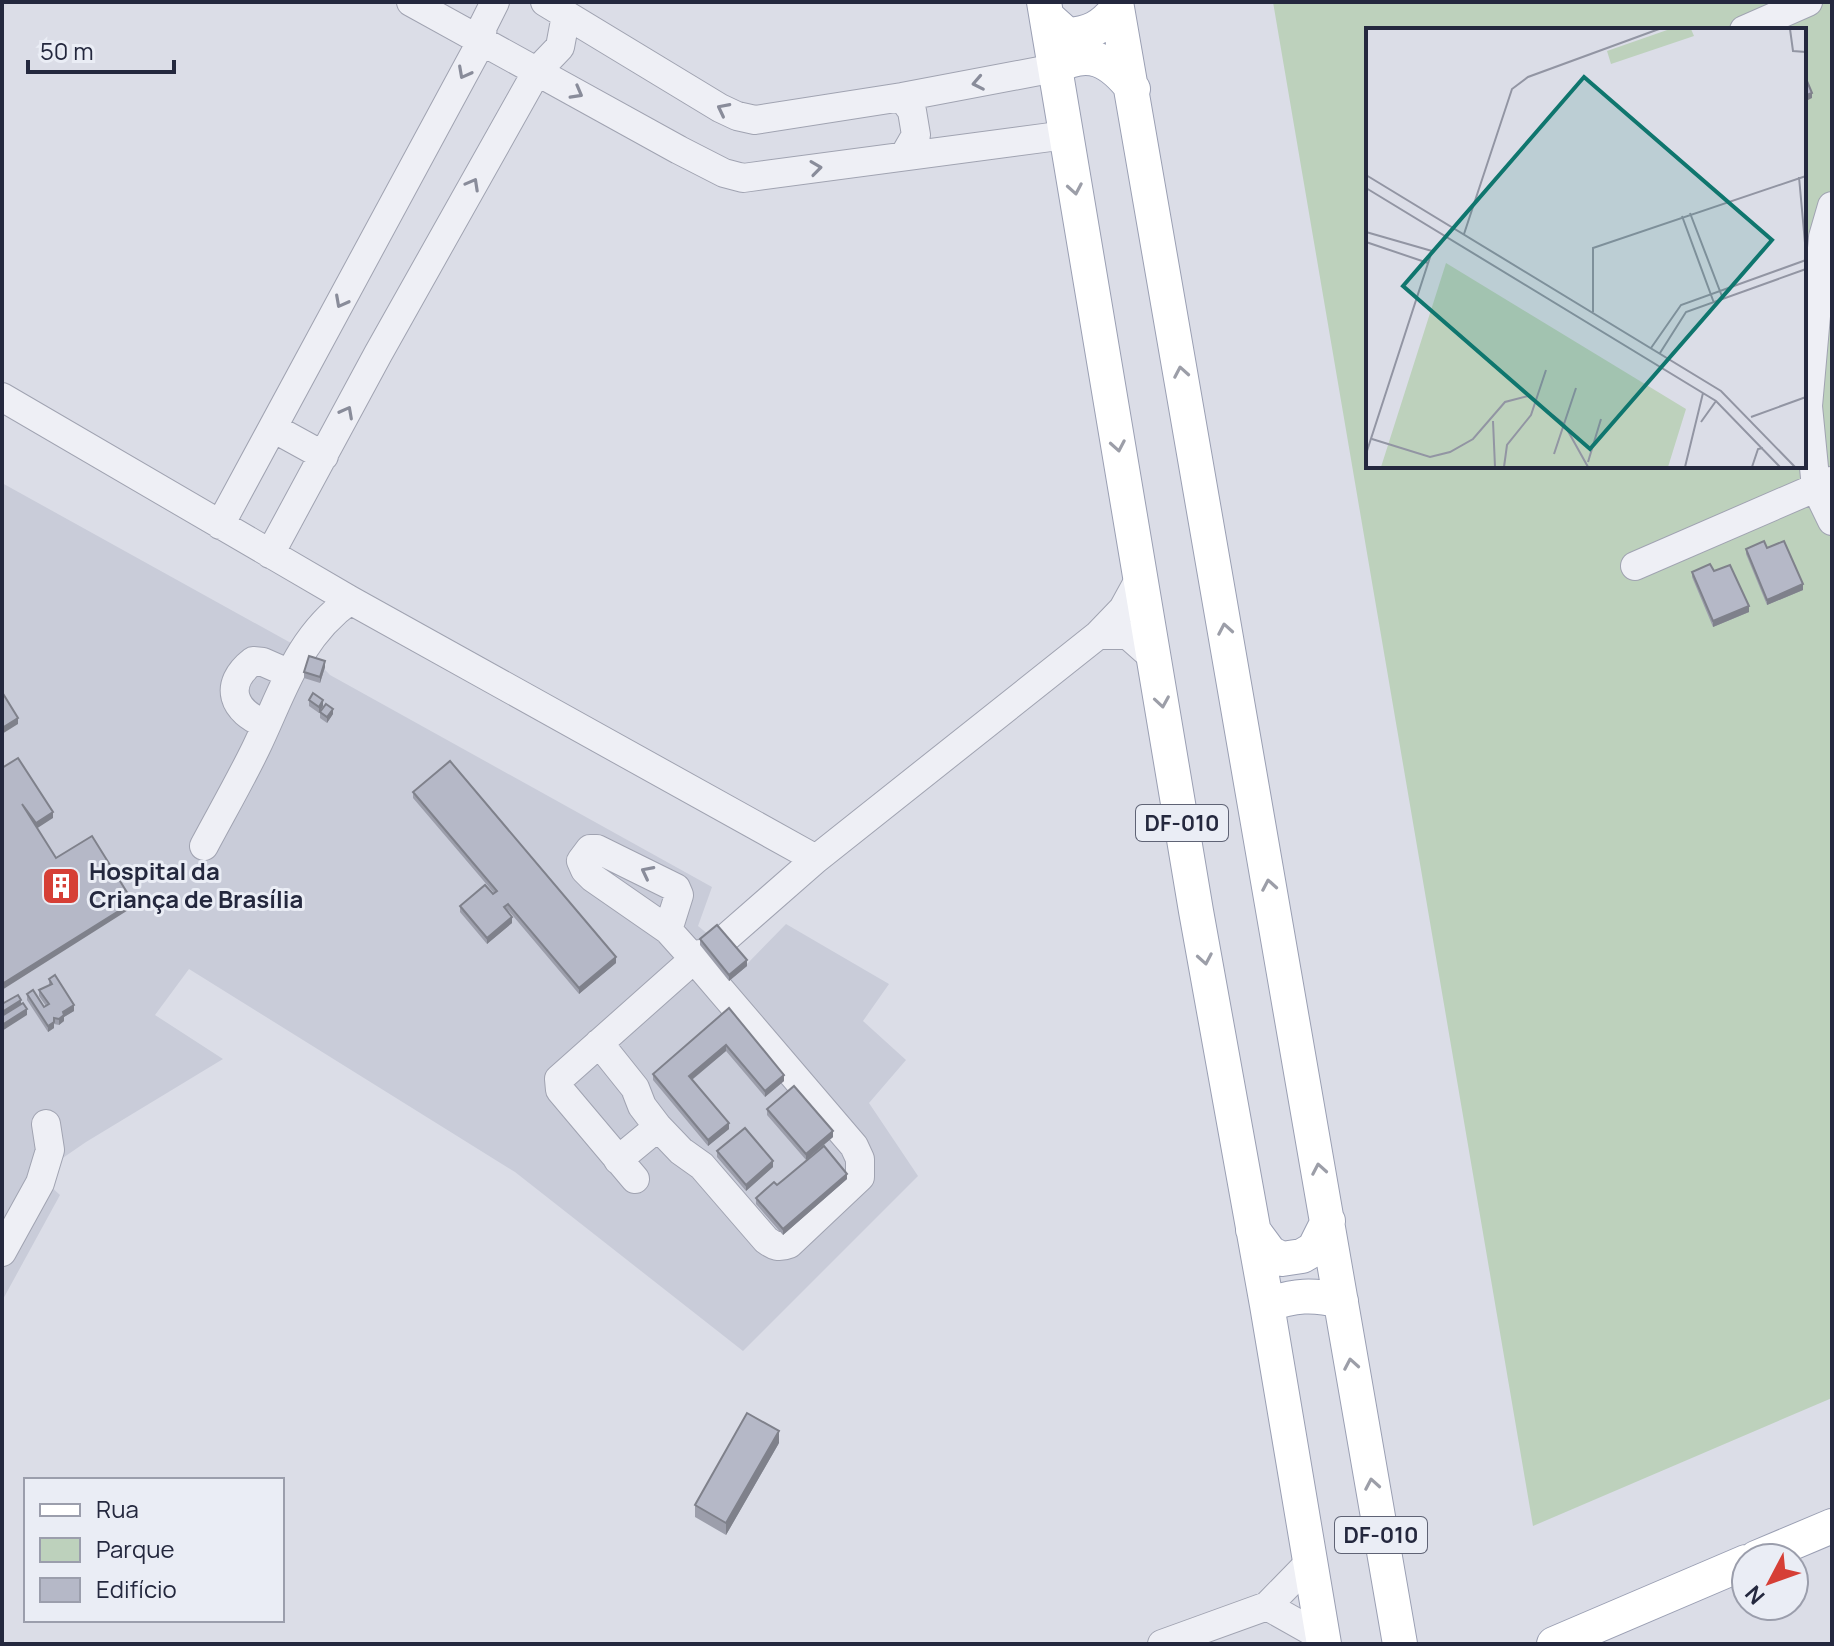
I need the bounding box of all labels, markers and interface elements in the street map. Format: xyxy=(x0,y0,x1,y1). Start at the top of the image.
scale bar xyxy=(28,24,174,74)
inset map xyxy=(1366,28,1806,468)
text: 50 m xyxy=(40,34,94,67)
one-way arrow xyxy=(459,64,474,79)
one-way arrow xyxy=(971,73,985,90)
one-way arrow xyxy=(569,83,583,99)
one-way arrow xyxy=(717,103,732,119)
one-way arrow xyxy=(809,160,823,177)
one-way arrow xyxy=(464,178,479,193)
one-way arrow xyxy=(1065,183,1082,196)
one-way arrow xyxy=(335,293,350,308)
one-way arrow xyxy=(1174,366,1191,379)
one-way arrow xyxy=(338,406,353,420)
one-way arrow xyxy=(1109,439,1126,453)
one-way arrow xyxy=(1217,622,1234,635)
one-way arrow xyxy=(1153,695,1170,709)
road number: DF-010 xyxy=(1136,805,1228,841)
place label: Hospital da Criança de Brasília xyxy=(89,854,303,915)
building icon: Hospital da Criança de Brasília xyxy=(40,865,82,907)
one-way arrow xyxy=(640,867,655,882)
one-way arrow xyxy=(1261,878,1278,892)
one-way arrow xyxy=(1195,952,1212,965)
one-way arrow xyxy=(1311,1162,1328,1175)
one-way arrow xyxy=(1344,1357,1361,1370)
legend xyxy=(24,1478,284,1622)
one-way arrow xyxy=(1365,1478,1382,1491)
text: Rua xyxy=(96,1492,139,1525)
road number: DF-010 xyxy=(1335,1517,1427,1553)
text: Parque xyxy=(96,1532,174,1565)
north arrow xyxy=(1730,1542,1810,1622)
text: Edifício xyxy=(96,1572,177,1605)
text: N xyxy=(1738,1579,1771,1611)

